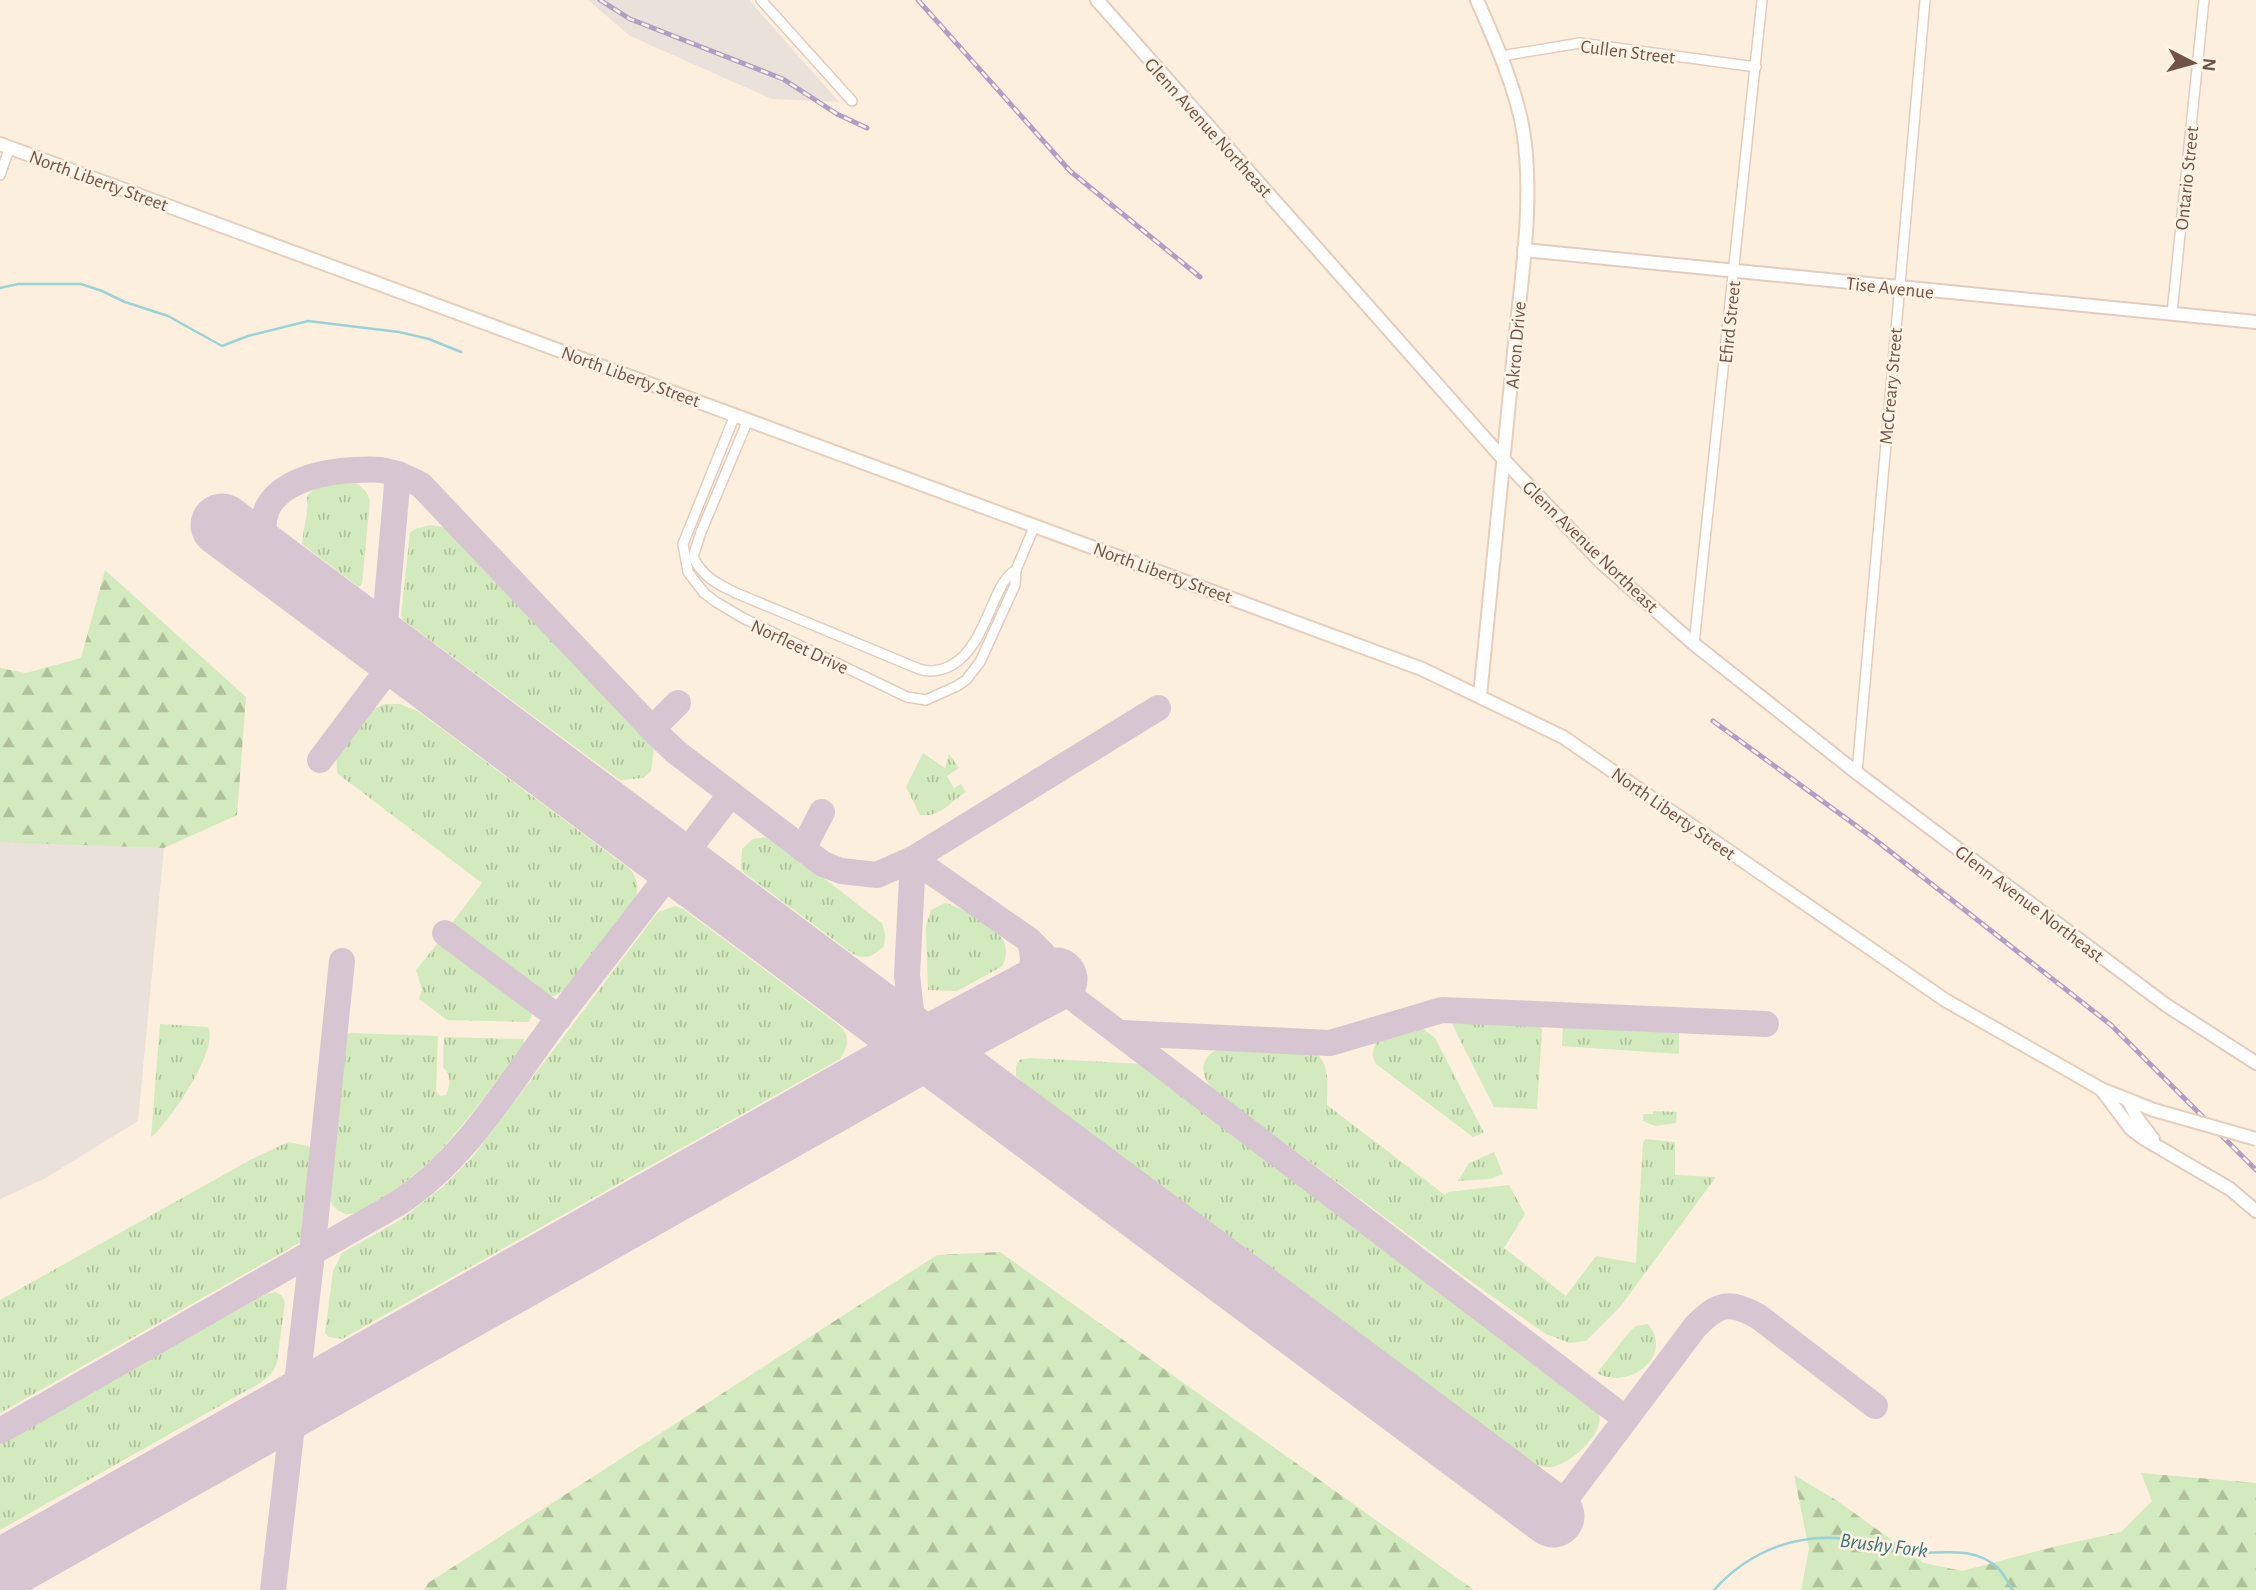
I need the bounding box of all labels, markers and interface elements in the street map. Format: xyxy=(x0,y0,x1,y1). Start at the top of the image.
north arrow xyxy=(2158,28,2228,98)
street label: Cullen Street xyxy=(1579,37,1676,68)
street label: Glenn Avenue Northeast xyxy=(1141,55,1275,201)
text: N xyxy=(2198,57,2219,72)
street label: Ontario Street xyxy=(2173,125,2202,231)
street label: North Liberty Street xyxy=(27,147,170,215)
street label: Tise Avenue xyxy=(1845,274,1935,303)
street label: Efird Street xyxy=(1717,280,1744,365)
street label: Akron Drive xyxy=(1503,301,1530,389)
street label: McCreary Street xyxy=(1877,327,1906,445)
street label: North Liberty Street xyxy=(559,343,702,411)
street label: Glenn Avenue Northeast xyxy=(1519,478,1661,616)
street label: North Liberty Street xyxy=(1091,539,1234,607)
street label: Norfleet Drive xyxy=(748,617,851,678)
street label: North Liberty Street xyxy=(1608,765,1738,864)
street label: Glenn Avenue Northeast xyxy=(1951,842,2107,966)
water label: Brushy Fork xyxy=(1839,1530,1929,1561)

